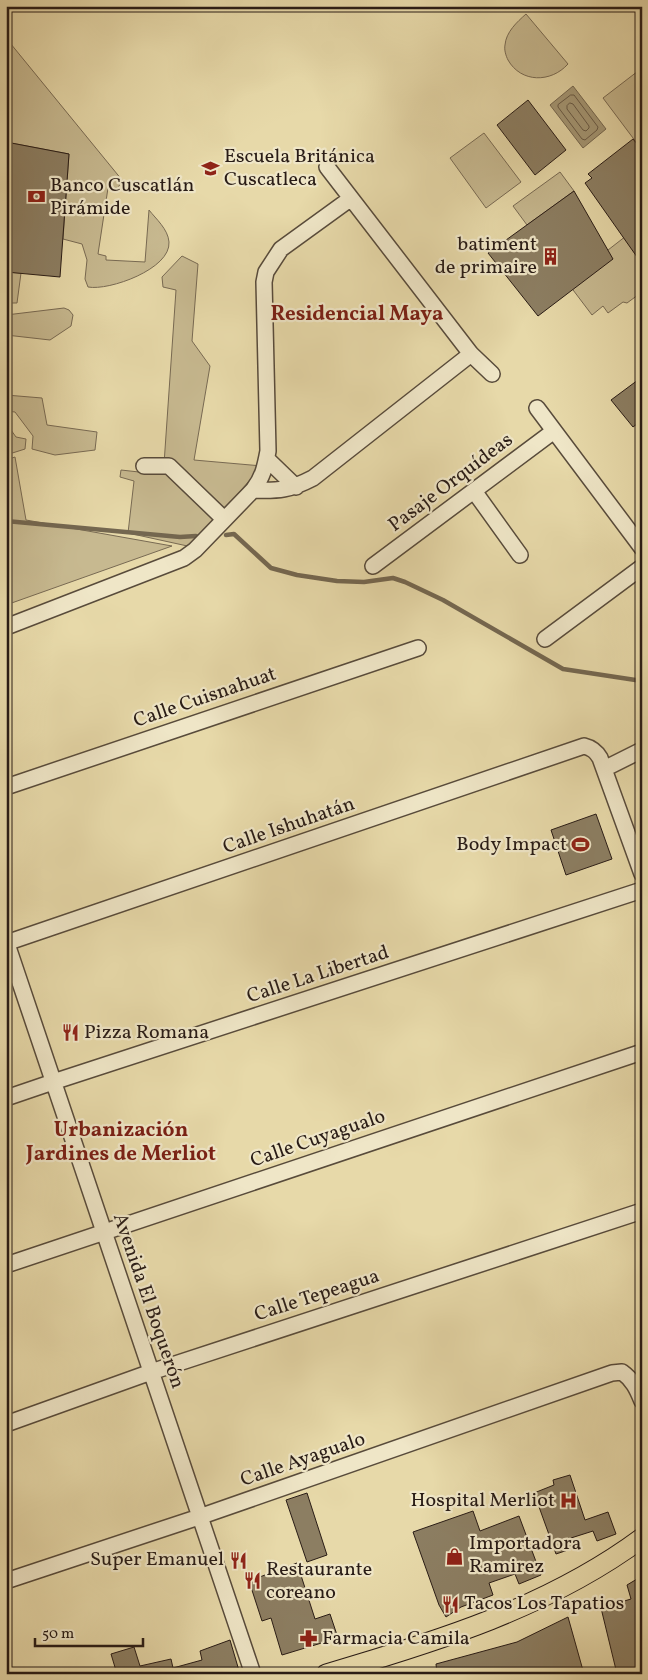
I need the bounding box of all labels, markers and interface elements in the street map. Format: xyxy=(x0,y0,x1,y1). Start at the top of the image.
place label: Escuela Británica Cuscatleca xyxy=(224,143,375,194)
school or university icon: Escuela Británica Cuscatleca xyxy=(200,159,220,179)
place label: Banco Cuscatlán Pirámide xyxy=(50,172,194,223)
bank icon: Banco Cuscatlán Pirámide xyxy=(26,187,46,207)
place label: batiment de primaire xyxy=(435,231,537,282)
building icon: batiment de primaire xyxy=(541,246,561,266)
district label: Residencial Maya xyxy=(271,300,443,329)
street label: Pasaje Orquídeas xyxy=(383,427,519,539)
street label: Calle Cuisnahuat xyxy=(130,660,280,736)
street label: Calle Ishuhatán xyxy=(219,790,359,862)
place label: Body Impact xyxy=(456,831,567,859)
sports icon: Body Impact xyxy=(571,835,591,855)
street label: Calle La Libertad xyxy=(243,939,393,1011)
place label: Pizza Romana xyxy=(84,1019,209,1047)
restaurant icon: Pizza Romana xyxy=(60,1023,80,1043)
street label: Calle Cuyagualo xyxy=(247,1103,389,1175)
district label: Urbanización Jardines de Merliot xyxy=(25,1116,216,1169)
street label: Avenida El Boquerón xyxy=(105,1210,191,1392)
street label: Calle Tepeagua xyxy=(251,1263,383,1329)
street label: Calle Ayagualo xyxy=(237,1426,369,1494)
place label: Hospital Merliot xyxy=(411,1487,555,1515)
hospital icon: Hospital Merliot xyxy=(559,1491,579,1511)
place label: Importadora Ramirez xyxy=(469,1530,582,1581)
place label: Super Emanuel xyxy=(90,1546,224,1574)
shop icon: Importadora Ramirez xyxy=(445,1546,465,1566)
restaurant icon: Super Emanuel xyxy=(228,1550,248,1570)
place label: Restaurante coreano xyxy=(266,1556,372,1607)
restaurant icon: Restaurante coreano xyxy=(242,1571,262,1591)
place label: Tacos Los Tapatios xyxy=(464,1590,624,1618)
restaurant icon: Tacos Los Tapatios xyxy=(440,1594,460,1614)
scale bar xyxy=(35,1615,142,1647)
text: 50 m xyxy=(42,1624,74,1645)
place label: Farmacia Camila xyxy=(322,1625,470,1653)
pharmacy icon: Farmacia Camila xyxy=(298,1629,318,1649)

